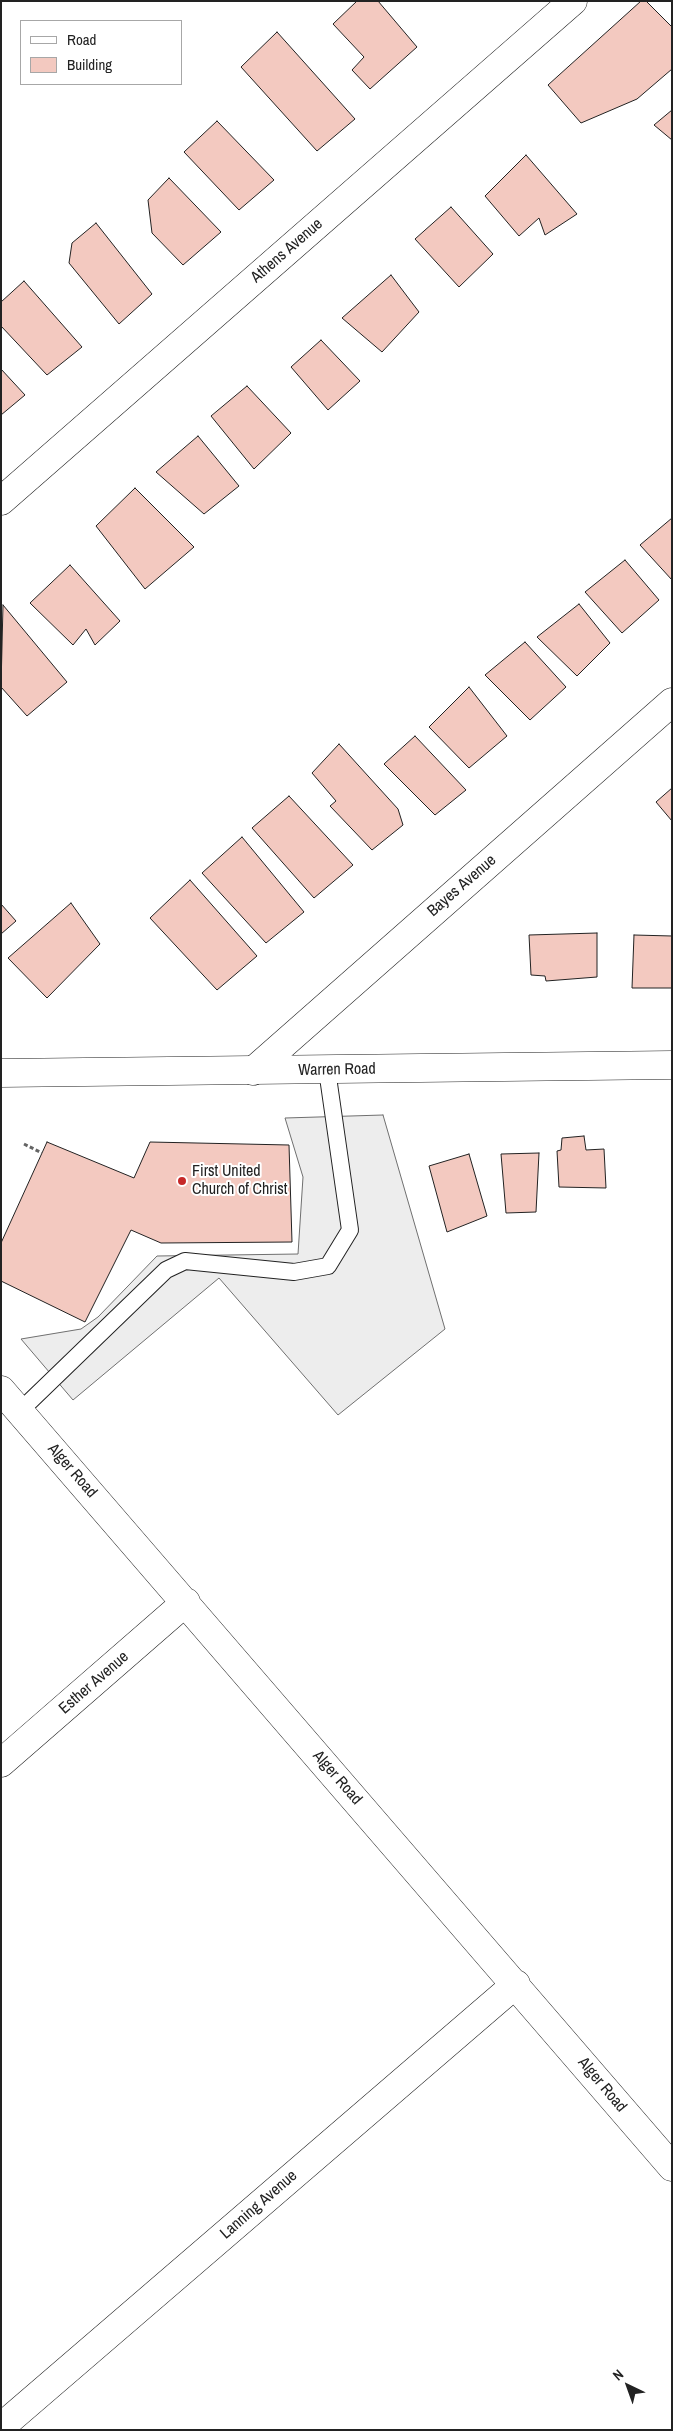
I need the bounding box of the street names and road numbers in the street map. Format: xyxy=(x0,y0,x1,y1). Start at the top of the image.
street label: Athens Avenue xyxy=(247,215,327,287)
street label: Bayes Avenue xyxy=(424,851,500,921)
street label: Warren Road xyxy=(298,1060,376,1080)
street label: Alger Road xyxy=(43,1440,101,1502)
street label: Esther Avenue xyxy=(55,1648,133,1718)
street label: Alger Road xyxy=(308,1747,366,1809)
street label: Alger Road xyxy=(574,2054,630,2116)
street label: Lanning Avenue xyxy=(217,2166,301,2244)

